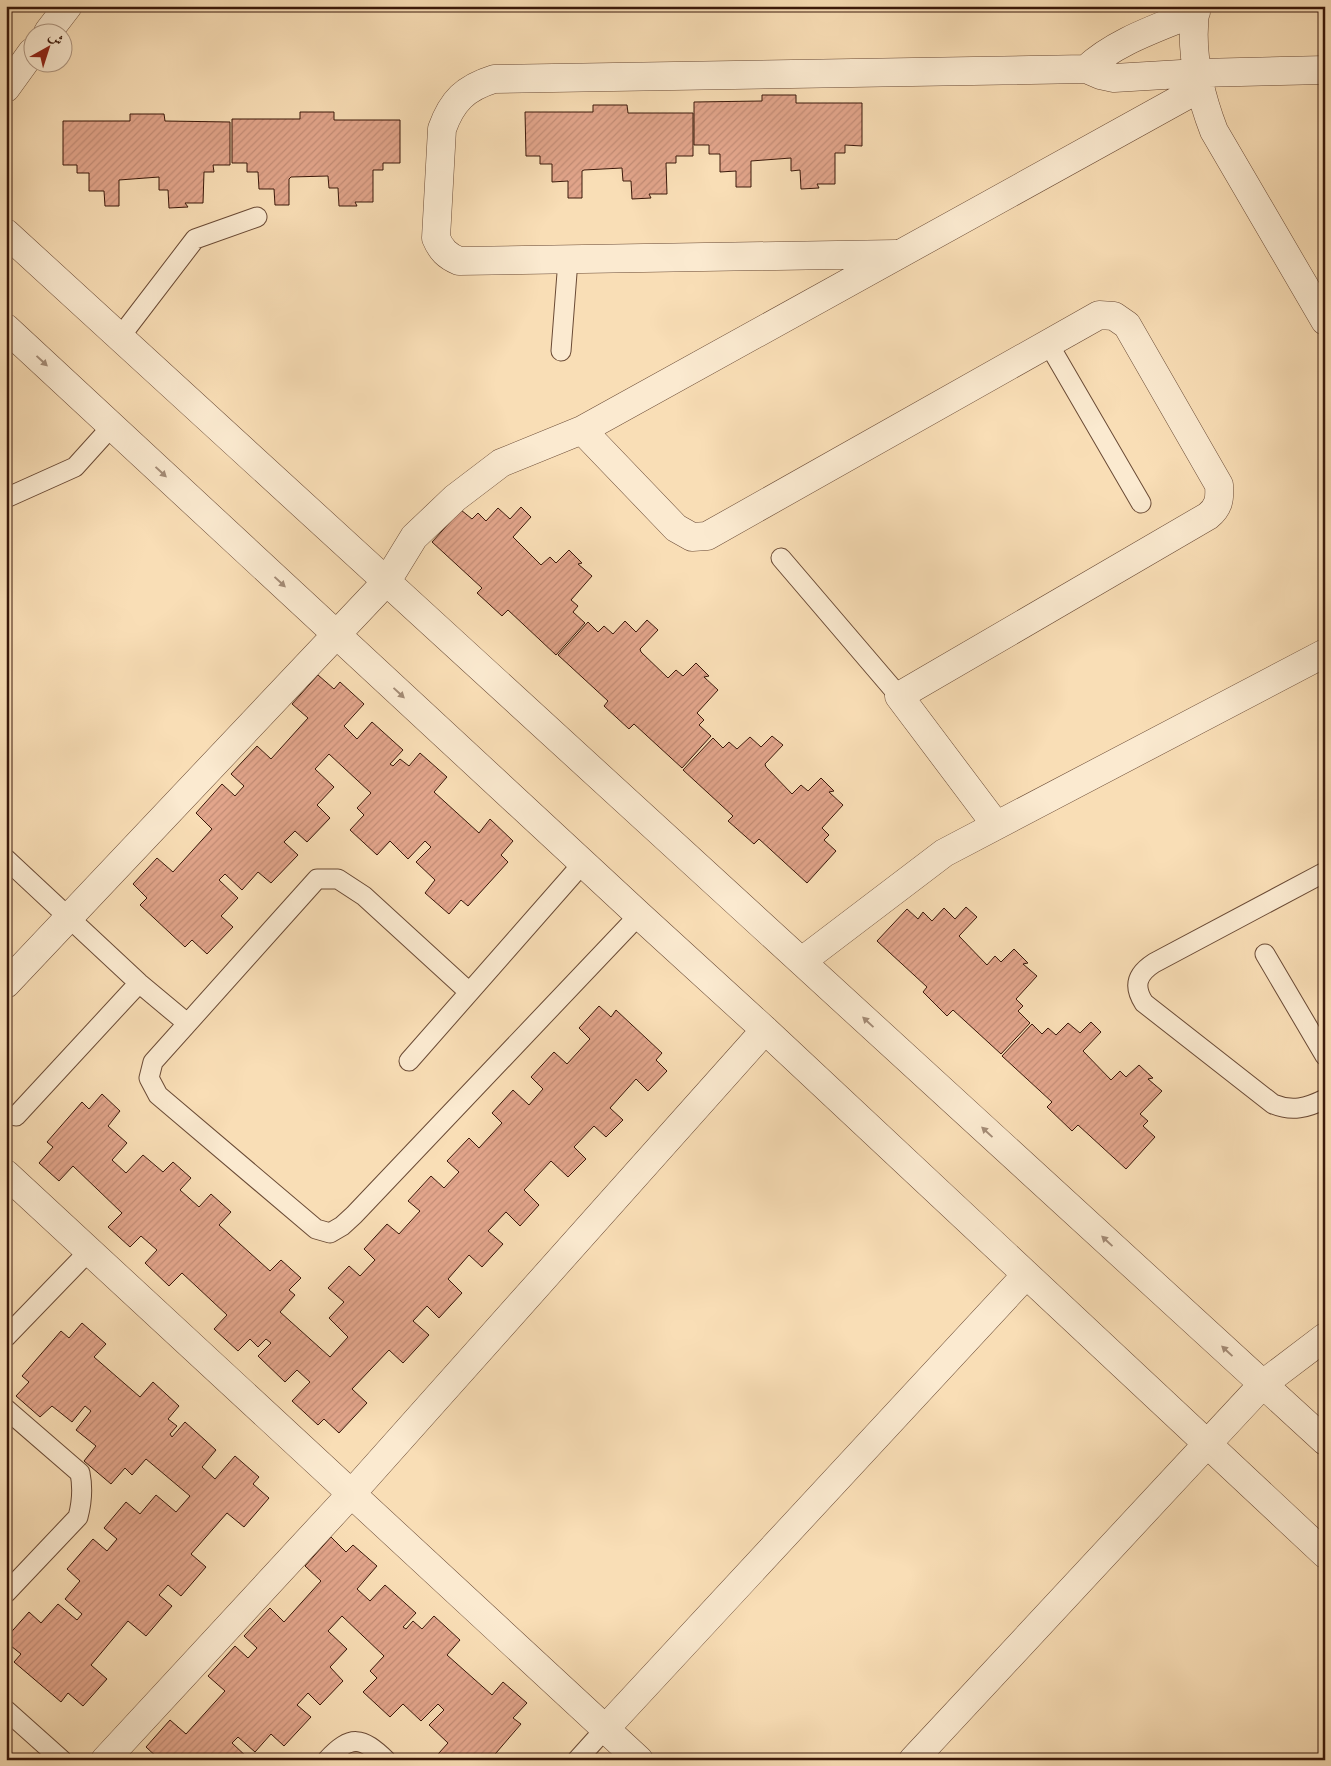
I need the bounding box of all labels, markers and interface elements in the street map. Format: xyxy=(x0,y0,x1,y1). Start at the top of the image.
north arrow xyxy=(22,22,72,72)
text: ش xyxy=(44,27,67,50)
one-way arrow xyxy=(36,355,48,367)
one-way arrow xyxy=(155,466,167,478)
one-way arrow xyxy=(274,576,286,588)
one-way arrow xyxy=(393,687,405,699)
one-way arrow xyxy=(862,1016,874,1028)
one-way arrow xyxy=(982,1126,994,1138)
one-way arrow xyxy=(1101,1236,1114,1247)
one-way arrow xyxy=(1221,1345,1233,1357)

